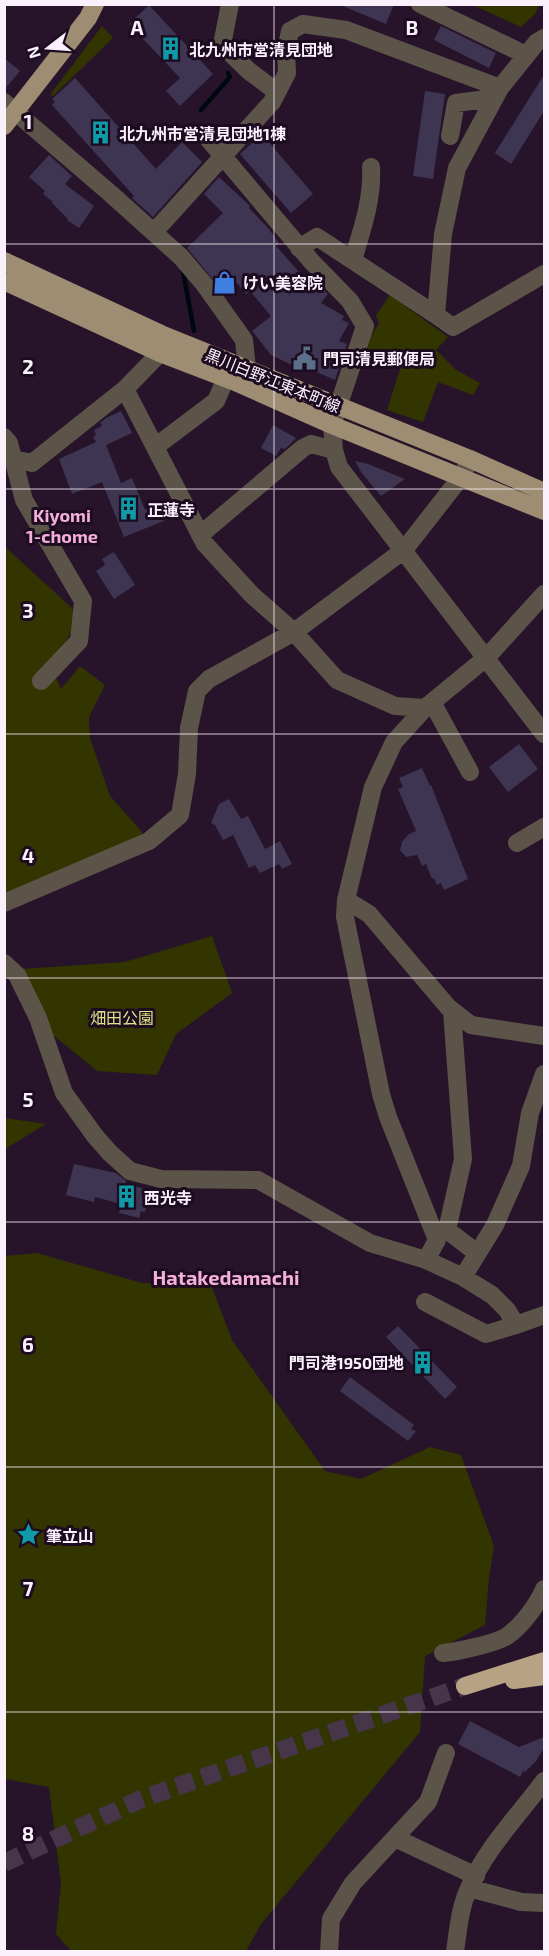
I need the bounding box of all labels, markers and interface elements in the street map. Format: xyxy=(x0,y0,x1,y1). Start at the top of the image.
text: A xyxy=(130,15,144,39)
text: B xyxy=(406,15,418,39)
north arrow xyxy=(18,18,78,78)
building icon: 北九州市営清見団地 xyxy=(158,36,184,62)
place label: 北九州市営清見団地 xyxy=(189,40,333,59)
text: N xyxy=(22,44,44,61)
text: 1 xyxy=(24,109,32,133)
building icon: 北九州市営清見団地1棟 xyxy=(88,120,114,146)
place label: 北九州市営清見団地1棟 xyxy=(119,124,286,143)
shop icon: けい美容院 xyxy=(212,269,238,295)
place label: けい美容院 xyxy=(243,273,323,292)
street label: 黒川白野江東本町線 xyxy=(203,344,343,416)
public building icon: 門司清見郵便局 xyxy=(292,345,318,371)
place label: 門司清見郵便局 xyxy=(323,349,435,368)
text: 2 xyxy=(22,354,34,378)
building icon: 正蓮寺 xyxy=(116,496,142,522)
place label: 正蓮寺 xyxy=(147,500,195,519)
district label: Kiyomi 1-chome xyxy=(26,504,98,547)
text: 3 xyxy=(22,598,34,622)
text: 4 xyxy=(22,843,35,867)
park label: 畑田公園 xyxy=(90,1008,154,1027)
text: 5 xyxy=(22,1087,34,1111)
building icon: 西光寺 xyxy=(113,1184,139,1210)
place label: 西光寺 xyxy=(144,1188,192,1207)
district label: Hatakedamachi xyxy=(153,1265,300,1289)
text: 6 xyxy=(22,1332,34,1356)
building icon: 門司港1950団地 xyxy=(409,1349,435,1375)
place label: 門司港1950団地 xyxy=(289,1353,404,1372)
place icon: 筆立山 xyxy=(15,1522,41,1548)
place label: 筆立山 xyxy=(46,1526,94,1545)
text: 7 xyxy=(23,1576,34,1600)
text: 8 xyxy=(22,1821,34,1845)

